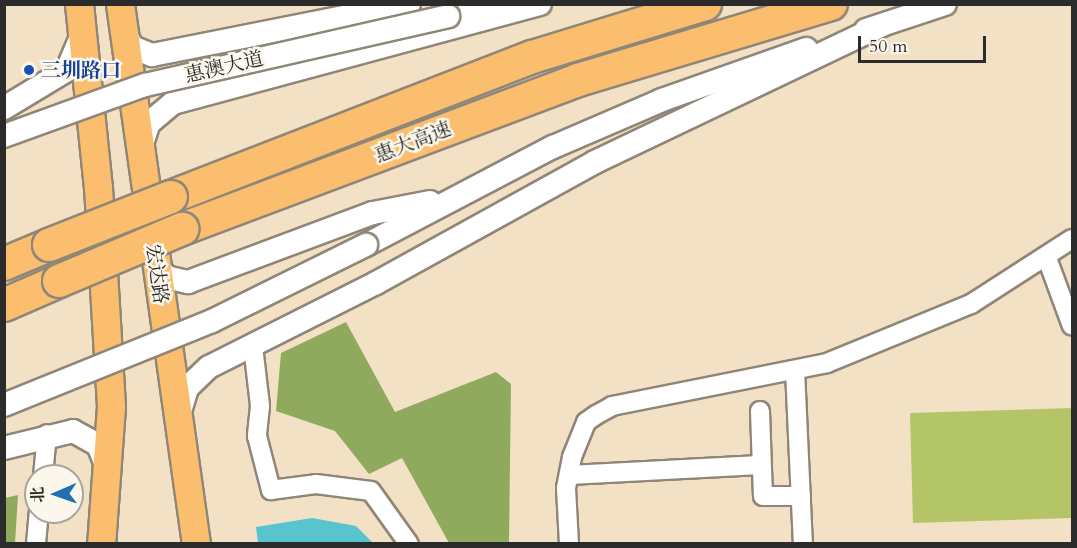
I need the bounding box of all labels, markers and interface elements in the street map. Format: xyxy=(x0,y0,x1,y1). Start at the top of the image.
scale bar xyxy=(861,24,988,62)
text: 50 m xyxy=(869,34,908,59)
street label: 惠澳大道 xyxy=(182,46,266,88)
place label: 三圳路口 xyxy=(41,58,121,82)
marker: 三圳路口 xyxy=(22,63,36,77)
street label: 惠大高速 xyxy=(371,116,455,168)
street label: 宏达路 xyxy=(141,243,173,305)
north arrow xyxy=(24,464,84,524)
text: 北 xyxy=(27,486,49,503)

